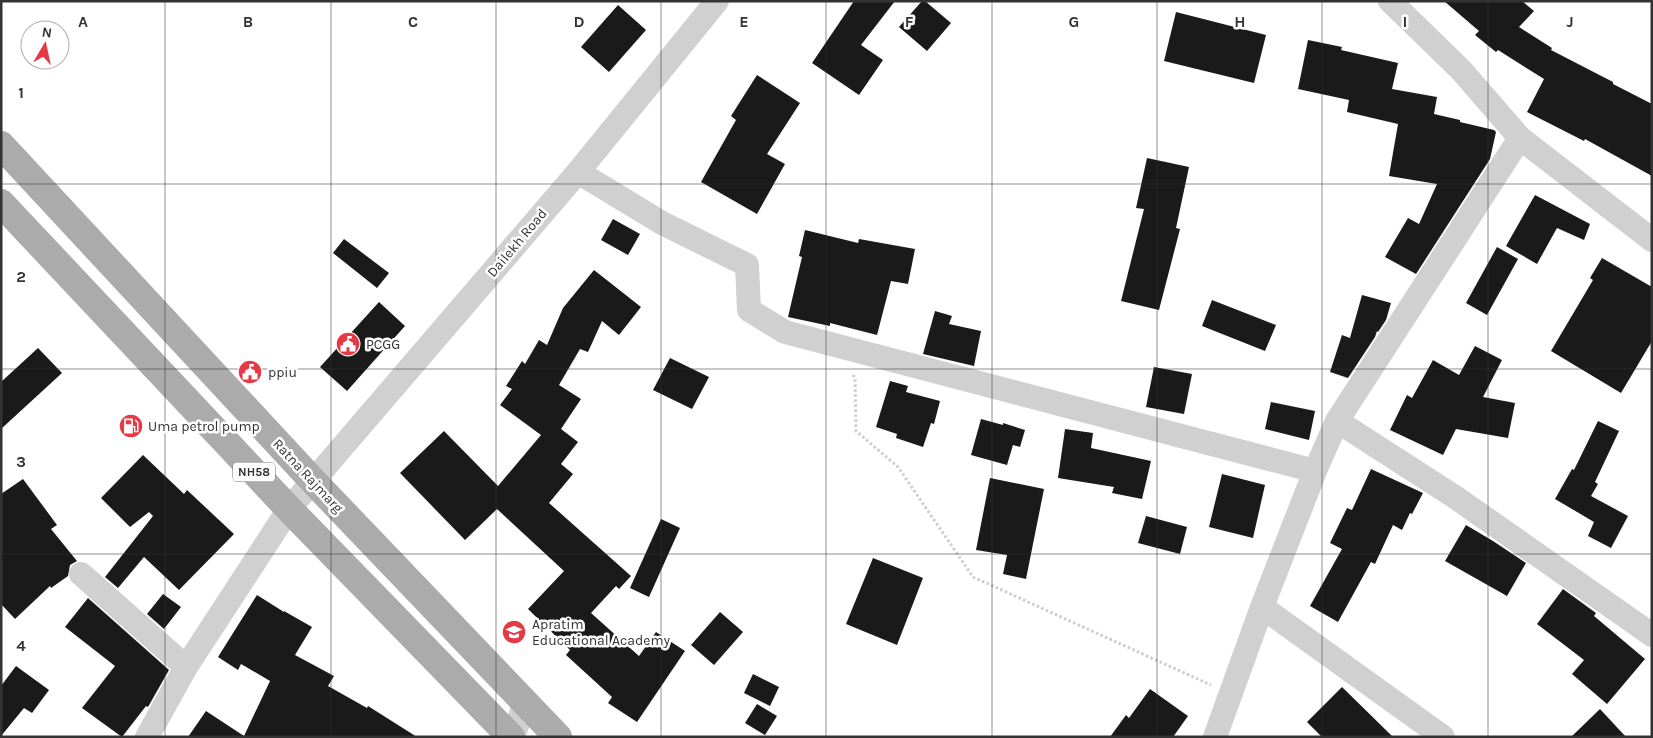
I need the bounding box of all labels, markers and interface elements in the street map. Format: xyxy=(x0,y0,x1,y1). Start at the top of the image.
text: A xyxy=(78,12,88,31)
text: B xyxy=(243,12,253,31)
text: C xyxy=(408,12,418,31)
text: D xyxy=(574,12,585,31)
text: E xyxy=(739,12,749,31)
text: F xyxy=(905,12,914,31)
text: G xyxy=(1069,12,1079,31)
text: H xyxy=(1234,12,1246,31)
text: I xyxy=(1403,12,1407,31)
text: J xyxy=(1566,12,1574,31)
north arrow xyxy=(20,20,70,70)
text: N xyxy=(41,23,53,42)
text: 1 xyxy=(18,83,24,102)
street label: Dailekh Road xyxy=(483,205,551,281)
text: 2 xyxy=(16,267,26,286)
public building icon: PCGG xyxy=(335,331,361,357)
place label: PCGG xyxy=(366,336,400,353)
public building icon: ppiu xyxy=(237,359,263,385)
place label: ppiu xyxy=(268,364,297,381)
fuel station icon: Uma petrol pump xyxy=(118,413,144,439)
place label: Uma petrol pump xyxy=(148,418,260,435)
street label: Ratna Rajmarg xyxy=(269,435,347,517)
text: 3 xyxy=(16,452,26,471)
road number: NH58 xyxy=(233,462,275,482)
place label: Apratim Educational Academy xyxy=(532,616,671,649)
school or university icon: Apratim Educational Academy xyxy=(501,619,527,645)
text: 4 xyxy=(16,636,26,655)

